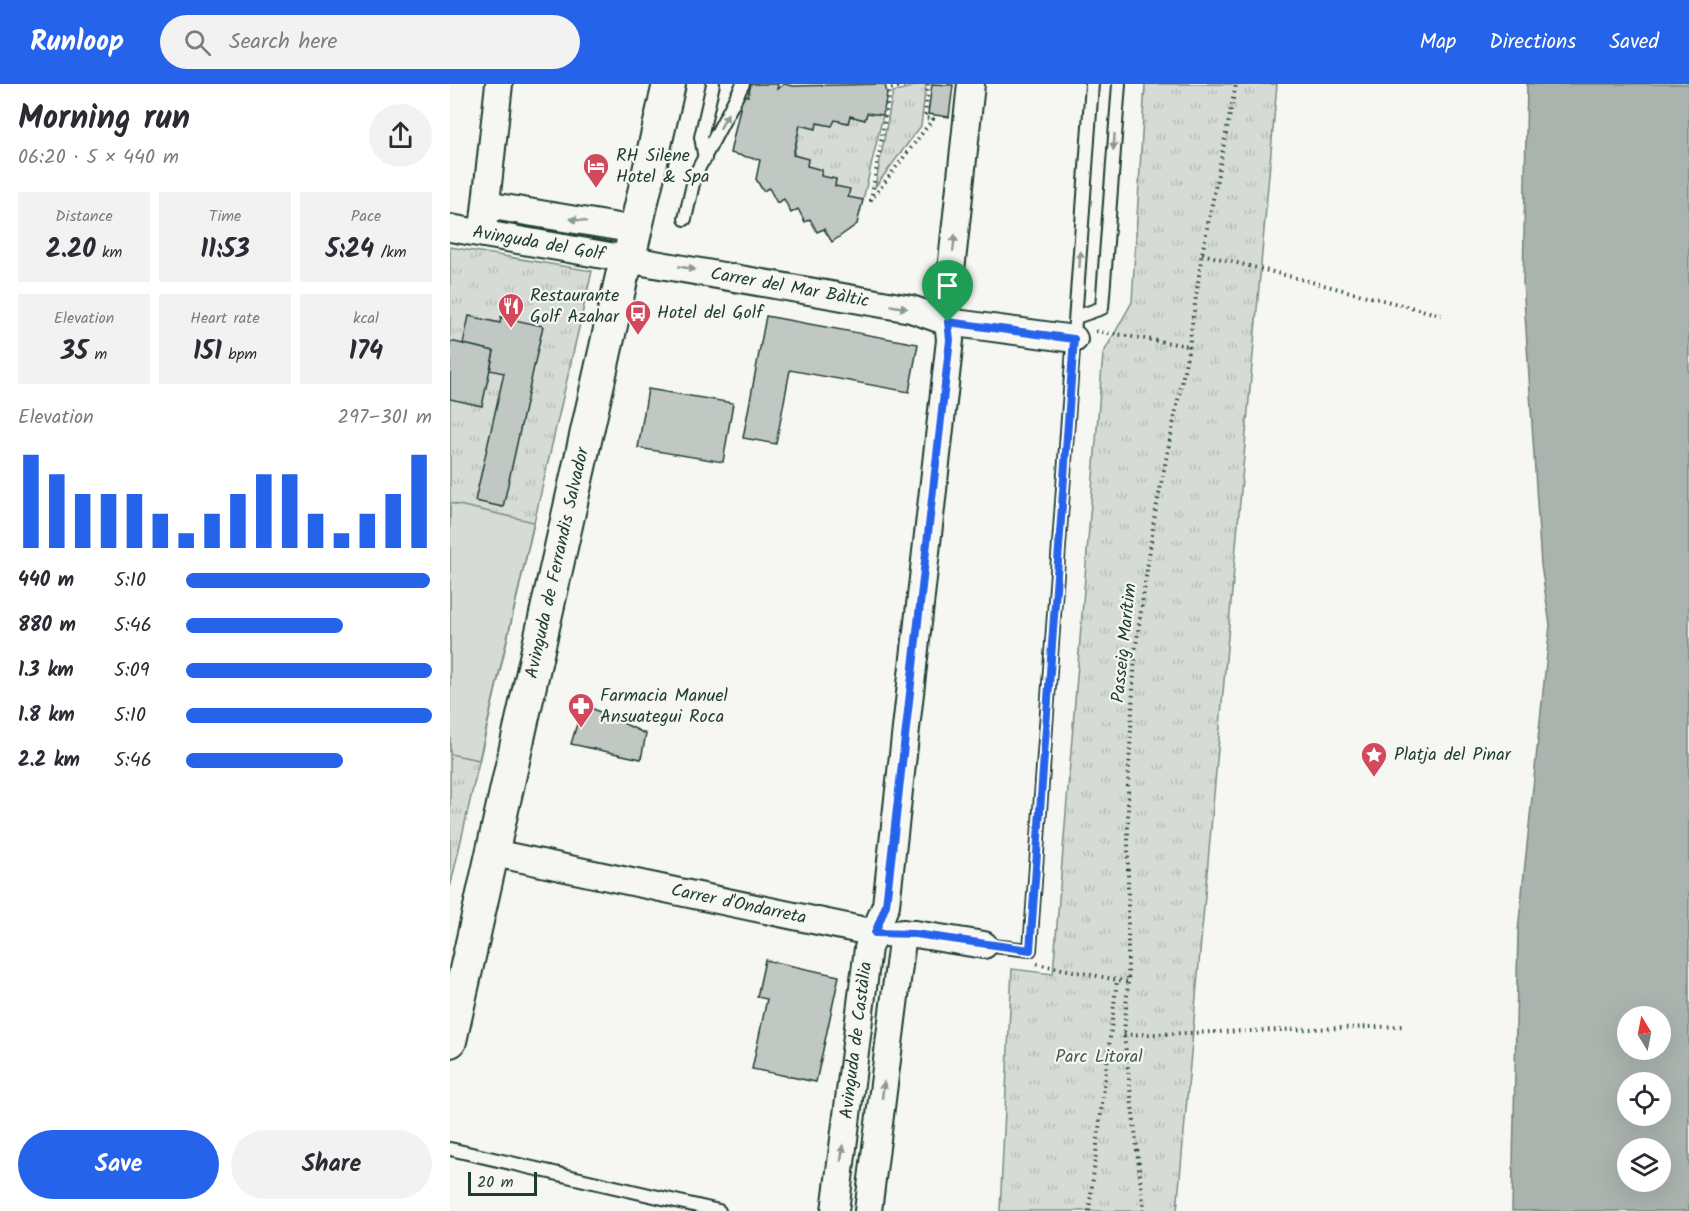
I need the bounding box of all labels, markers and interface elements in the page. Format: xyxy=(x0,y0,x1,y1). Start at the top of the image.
search box xyxy=(160,15,580,69)
text: Runloop xyxy=(30,20,124,65)
text: Search here xyxy=(229,25,337,60)
icon: search xyxy=(181,26,214,59)
text: Map xyxy=(1420,26,1456,59)
text: Directions xyxy=(1489,26,1576,59)
text: Saved xyxy=(1609,26,1659,59)
text: Morning run xyxy=(18,93,190,146)
button: share xyxy=(369,104,432,167)
one-way arrow xyxy=(719,113,729,130)
one-way arrow xyxy=(1110,133,1119,152)
text: 06:20 · 5 × 440 m xyxy=(18,142,179,174)
place label: RH Silene Hotel & Spa xyxy=(616,142,709,192)
hotel icon: RH Silene Hotel & Spa xyxy=(581,151,611,189)
text: Distance xyxy=(55,204,113,229)
text: Time xyxy=(209,204,241,229)
text: Pace xyxy=(351,204,381,229)
one-way arrow xyxy=(568,216,587,225)
street label: Avinguda del Golf xyxy=(470,218,609,270)
text: 2.20 xyxy=(46,229,96,271)
text: 11:53 xyxy=(200,229,250,271)
text: 5:24 xyxy=(325,229,374,271)
one-way arrow xyxy=(949,233,959,252)
text: km xyxy=(96,240,122,265)
text: /km xyxy=(374,240,407,265)
one-way arrow xyxy=(1075,249,1085,268)
street label: Carrer del Mar Bàltic xyxy=(708,260,871,316)
pin xyxy=(922,260,973,322)
one-way arrow xyxy=(677,264,696,273)
icon: arrive xyxy=(931,269,964,302)
place label: Restaurante Golf Azahar xyxy=(530,282,620,332)
restaurant icon: Restaurante Golf Azahar xyxy=(496,291,526,329)
bus stop icon: Hotel del Golf xyxy=(623,298,653,336)
place label: Hotel del Golf xyxy=(657,299,765,328)
one-way arrow xyxy=(890,303,909,312)
text: Elevation xyxy=(54,306,114,331)
text: Heart rate xyxy=(190,306,260,331)
text: kcal xyxy=(353,306,379,331)
text: 35 xyxy=(61,331,88,373)
text: 151 xyxy=(193,331,222,373)
text: 174 xyxy=(349,331,383,373)
text: m xyxy=(88,342,107,367)
text: bpm xyxy=(222,342,257,367)
text: Elevation xyxy=(18,402,94,434)
text: 297–301 m xyxy=(338,402,432,434)
street label: Avinguda de Ferrandis Salvador xyxy=(517,444,598,681)
text: 440 m xyxy=(18,565,74,597)
text: 5:10 xyxy=(114,565,146,597)
street label: Passeig Marítim xyxy=(1104,582,1146,704)
text: 880 m xyxy=(18,610,76,642)
text: 5:46 xyxy=(114,610,152,642)
text: 1.3 km xyxy=(18,655,74,687)
text: 5:09 xyxy=(114,655,149,687)
place label: Farmacia Manuel Ansuategui Roca xyxy=(600,682,729,732)
pharmacy icon: Farmacia Manuel Ansuategui Roca xyxy=(566,691,596,729)
text: 1.8 km xyxy=(18,700,75,732)
text: 5:10 xyxy=(114,700,146,732)
place icon: Platja del Pinar xyxy=(1359,740,1389,778)
place label: Platja del Pinar xyxy=(1394,741,1512,770)
text: 2.2 km xyxy=(18,745,80,777)
text: 5:46 xyxy=(114,745,152,777)
street label: Carrer d'Ondarreta xyxy=(668,876,809,933)
street label: Avinguda de Castàlia xyxy=(832,960,881,1121)
north arrow xyxy=(1617,1006,1671,1060)
map controls xyxy=(1617,1006,1671,1192)
park label: Parc Litoral xyxy=(1055,1043,1143,1072)
button: locate xyxy=(1617,1072,1671,1126)
one-way arrow xyxy=(878,1081,888,1100)
button: Save xyxy=(18,1130,219,1199)
button: Share xyxy=(231,1130,432,1199)
button: layers xyxy=(1617,1138,1671,1192)
one-way arrow xyxy=(837,1143,847,1162)
scale bar xyxy=(468,1169,537,1196)
text: 20 m xyxy=(477,1170,513,1195)

